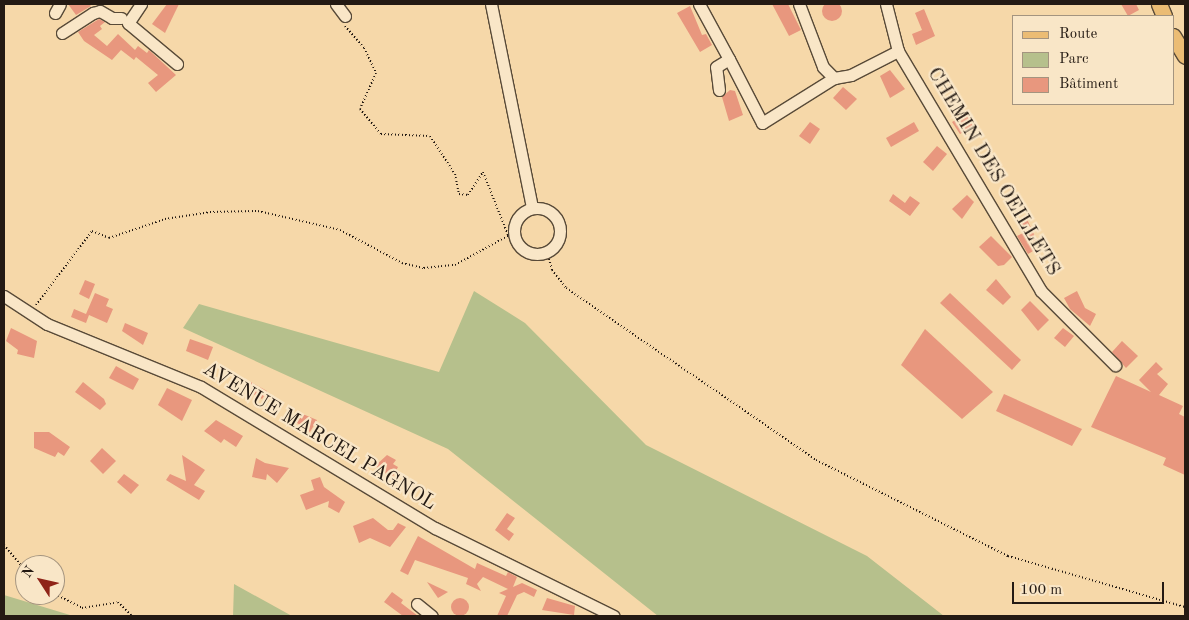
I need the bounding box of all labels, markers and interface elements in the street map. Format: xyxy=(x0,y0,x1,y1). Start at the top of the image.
legend xyxy=(1012,15,1174,105)
text: Route xyxy=(1059,27,1097,42)
text: Parc xyxy=(1059,52,1089,67)
street label: CHEMIN DES OEILLETS xyxy=(921,63,1065,281)
text: Bâtiment xyxy=(1059,77,1118,92)
street label: AVENUE MARCEL PAGNOL xyxy=(198,358,440,516)
north arrow xyxy=(15,555,65,605)
text: N xyxy=(20,564,37,580)
scale bar xyxy=(1014,572,1166,604)
text: 100 m xyxy=(1020,583,1062,598)

